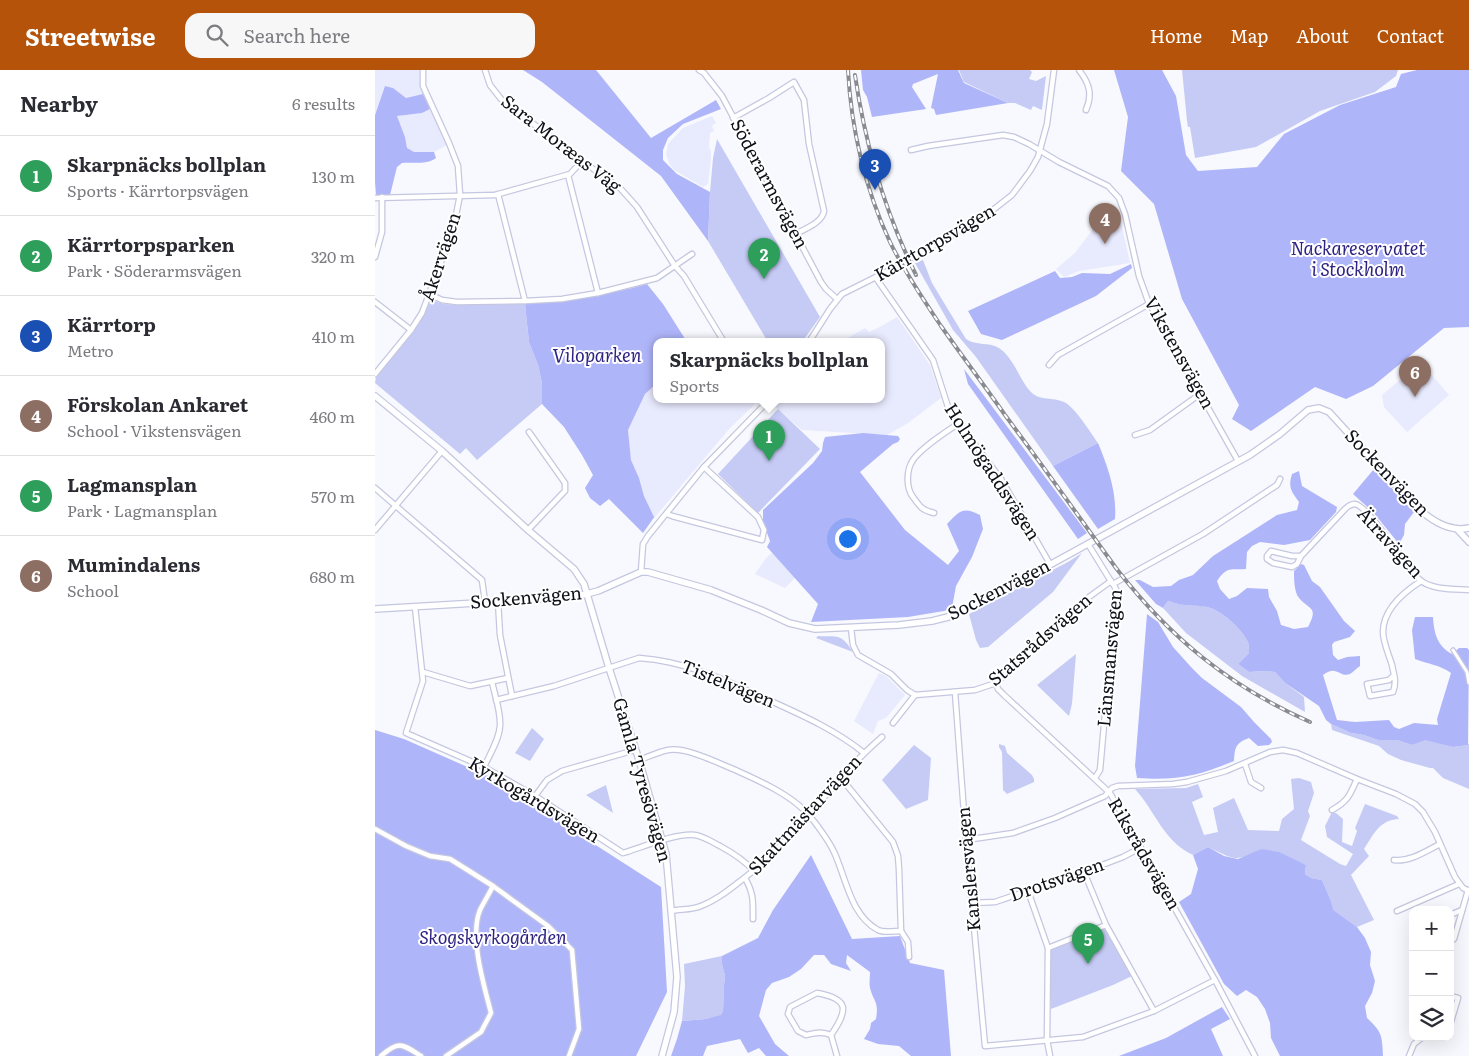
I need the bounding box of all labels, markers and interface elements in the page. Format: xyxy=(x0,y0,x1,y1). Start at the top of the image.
search box xyxy=(185,13,535,58)
text: Streetwise xyxy=(25,18,155,53)
icon: search xyxy=(203,21,231,49)
text: Search here xyxy=(243,21,350,49)
text: Home xyxy=(1150,22,1202,49)
text: Map xyxy=(1230,22,1268,49)
text: About xyxy=(1296,22,1349,49)
text: Contact xyxy=(1377,22,1444,49)
text: Nearby xyxy=(20,87,98,118)
street label: Sara Moræas Väg xyxy=(496,87,629,199)
text: 6 results xyxy=(292,91,355,115)
street label: Söderarmsvägen xyxy=(725,113,816,253)
pin: 3 xyxy=(859,149,891,190)
text: Skarpnäcks bollplan xyxy=(67,150,266,178)
text: 1 xyxy=(33,164,39,188)
text: 130 m xyxy=(312,164,355,188)
text: Sports · Kärrtorpsvägen xyxy=(67,178,249,202)
street label: Kärrtorpsvägen xyxy=(869,196,1000,287)
pin: 4 xyxy=(1089,203,1121,244)
street label: Åkervägen xyxy=(412,208,467,305)
text: Kärrtorpsparken xyxy=(67,230,235,258)
park label: Nackareservatet i Stockholm xyxy=(1290,234,1426,282)
pin: 2 xyxy=(748,238,780,279)
text: 2 xyxy=(32,244,40,268)
text: 320 m xyxy=(311,244,355,268)
text: Park · Söderarmsvägen xyxy=(67,258,242,282)
street label: Vikstensvägen xyxy=(1138,291,1222,413)
text: Kärrtorp xyxy=(67,310,156,338)
text: 3 xyxy=(32,324,40,348)
text: 410 m xyxy=(312,324,355,348)
text: Metro xyxy=(67,338,114,362)
popup xyxy=(653,338,885,403)
park label: Viloparken xyxy=(553,341,642,368)
text: Skarpnäcks bollplan xyxy=(669,345,869,373)
pin: 6 xyxy=(1399,356,1431,397)
text: Sports xyxy=(669,373,719,397)
text: Förskolan Ankaret xyxy=(67,390,248,418)
street label: Holmögaddsvägen xyxy=(939,397,1048,545)
text: 4 xyxy=(31,404,41,428)
text: 460 m xyxy=(310,404,355,428)
text: School · Vikstensvägen xyxy=(67,418,242,442)
pin: 1 xyxy=(753,420,785,461)
street label: Sockenvägen xyxy=(1339,422,1437,522)
text: Lagmansplan xyxy=(67,470,197,498)
text: 5 xyxy=(32,484,40,508)
text: 570 m xyxy=(311,484,355,508)
text: Park · Lagmansplan xyxy=(67,498,217,522)
street label: Ätravägen xyxy=(1352,500,1431,584)
your location xyxy=(835,526,861,552)
text: Mumindalens xyxy=(67,550,200,578)
street label: Sockenvägen xyxy=(942,551,1054,626)
text: 6 xyxy=(31,564,41,588)
text: 680 m xyxy=(310,564,355,588)
text: School xyxy=(67,578,119,602)
street label: Sockenvägen xyxy=(469,578,583,615)
street label: Statsrådsvägen xyxy=(981,586,1097,692)
street label: Länsmansvägen xyxy=(1089,588,1128,728)
street label: Tistelvägen xyxy=(677,651,780,714)
street label: Gamla Tyresövägen xyxy=(607,694,680,865)
street label: Skattmästarvägen xyxy=(741,748,867,880)
street label: Kyrkogårdsvägen xyxy=(464,749,606,849)
street label: Riksrådsvägen xyxy=(1102,792,1189,915)
street label: Kanslersvägen xyxy=(949,806,986,933)
street label: Drotsvägen xyxy=(1006,850,1107,907)
map controls xyxy=(1409,906,1454,1041)
button: + xyxy=(1409,906,1454,951)
park label: Skogskyrkogården xyxy=(419,923,567,950)
pin: 5 xyxy=(1072,923,1104,964)
button: − xyxy=(1409,951,1454,996)
button: layers xyxy=(1409,996,1454,1041)

